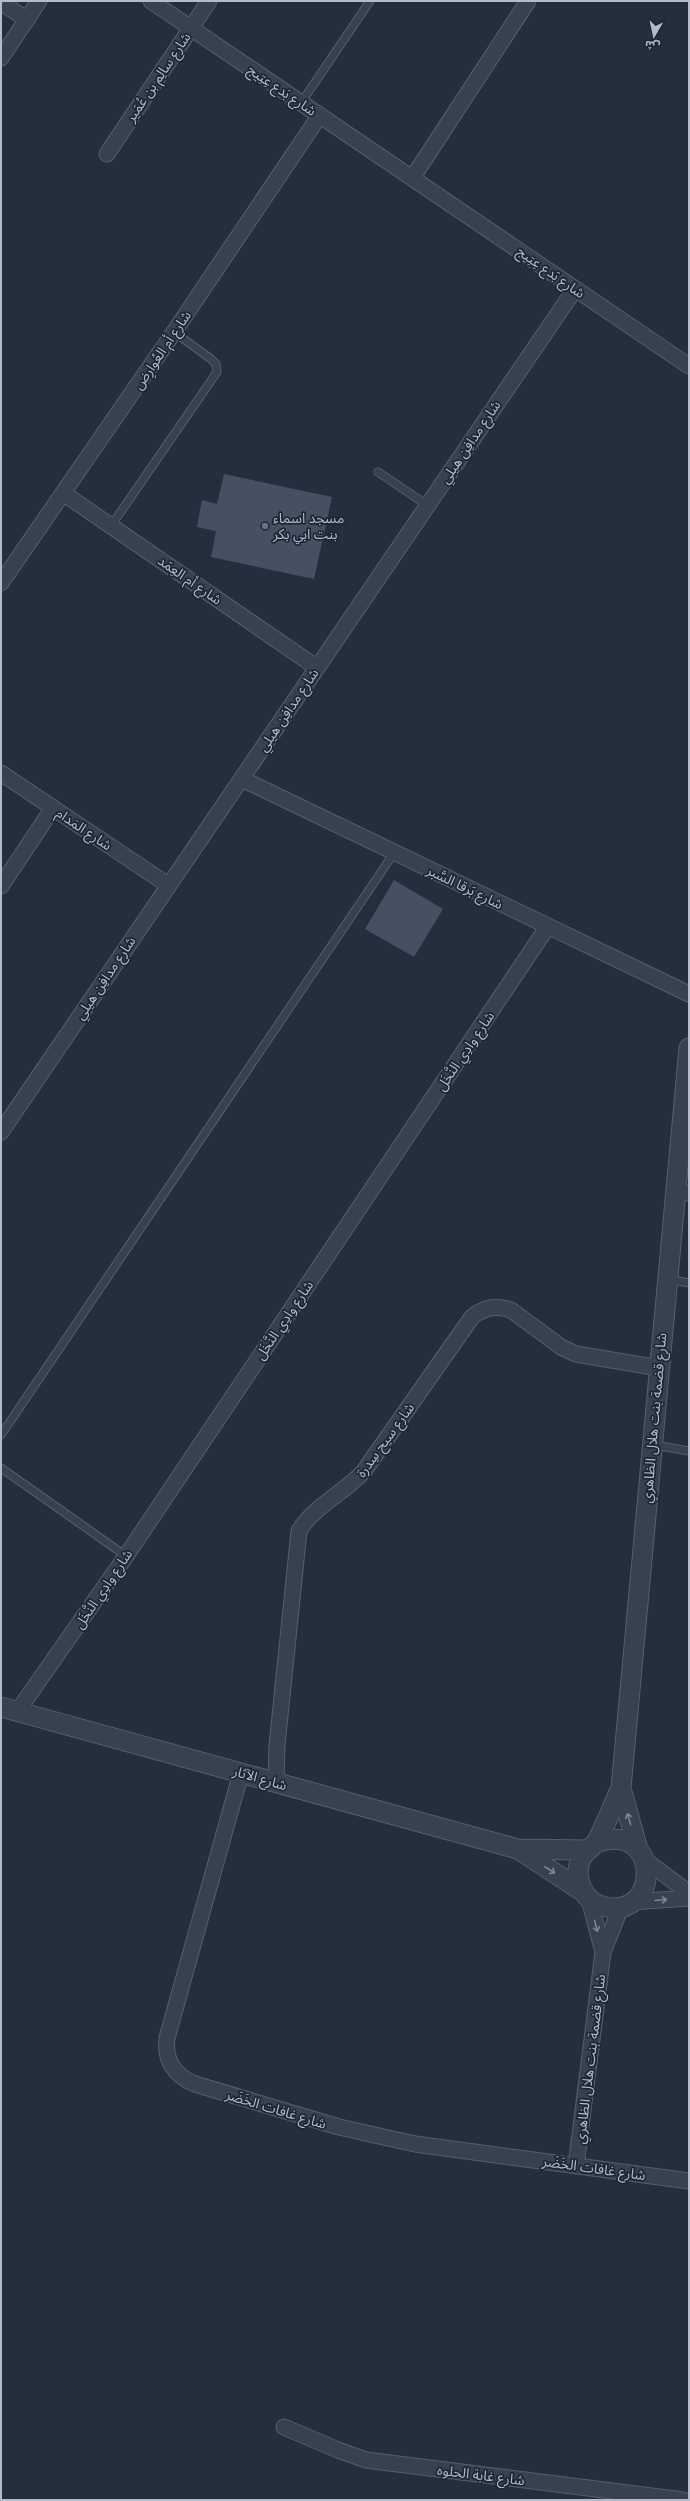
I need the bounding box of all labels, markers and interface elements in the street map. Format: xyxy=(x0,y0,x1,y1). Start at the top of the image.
north arrow xyxy=(634,16,674,56)
street label: شارع سالِم بن عُمَير xyxy=(122,29,196,127)
text: ش xyxy=(644,38,661,53)
street label: شارع بَدع عِتِيج xyxy=(243,61,319,121)
street label: شارع بَدع عِتِيج xyxy=(512,243,588,304)
street label: شارع أم العُوارِض xyxy=(129,307,197,394)
street label: شارع مدافِن هيلي xyxy=(436,397,506,488)
place label: مسجد اسماء بنت ابي بكر xyxy=(272,510,344,545)
marker: مسجد اسماء بنت ابي بكر xyxy=(260,521,270,531)
street label: شارع أم العِمَد xyxy=(153,552,225,610)
street label: شارع مدافِن هيلي xyxy=(254,665,324,756)
street label: شارع المَدام xyxy=(52,805,115,856)
street label: شارع بَرقا السَّبر xyxy=(422,861,506,915)
street label: شارع مدافِن هيلي xyxy=(71,933,141,1024)
street label: شارع وادِي النَّخَل xyxy=(432,1008,500,1095)
street label: شارع وادِي النَّخَل xyxy=(251,1277,319,1364)
street label: شارع قضمة بنت هلال الظاهري xyxy=(639,1332,673,1504)
street label: شارع سيح سِدرة xyxy=(353,1400,420,1482)
street label: شارع وادِي النَّخَل xyxy=(70,1546,138,1633)
street label: شارع الآثار xyxy=(229,1762,289,1796)
one-way arrow xyxy=(625,1813,633,1826)
one-way arrow xyxy=(544,1866,555,1874)
one-way arrow xyxy=(654,1896,667,1904)
one-way arrow xyxy=(593,1919,600,1932)
street label: شارع قضمة بنت هلال الظاهري xyxy=(572,1973,612,2145)
street label: شارع غافات الخَضَر xyxy=(222,2086,328,2135)
street label: شارع غافات الخَضَر xyxy=(540,2153,647,2186)
street label: شارع غابة الحلوه xyxy=(436,2462,526,2491)

